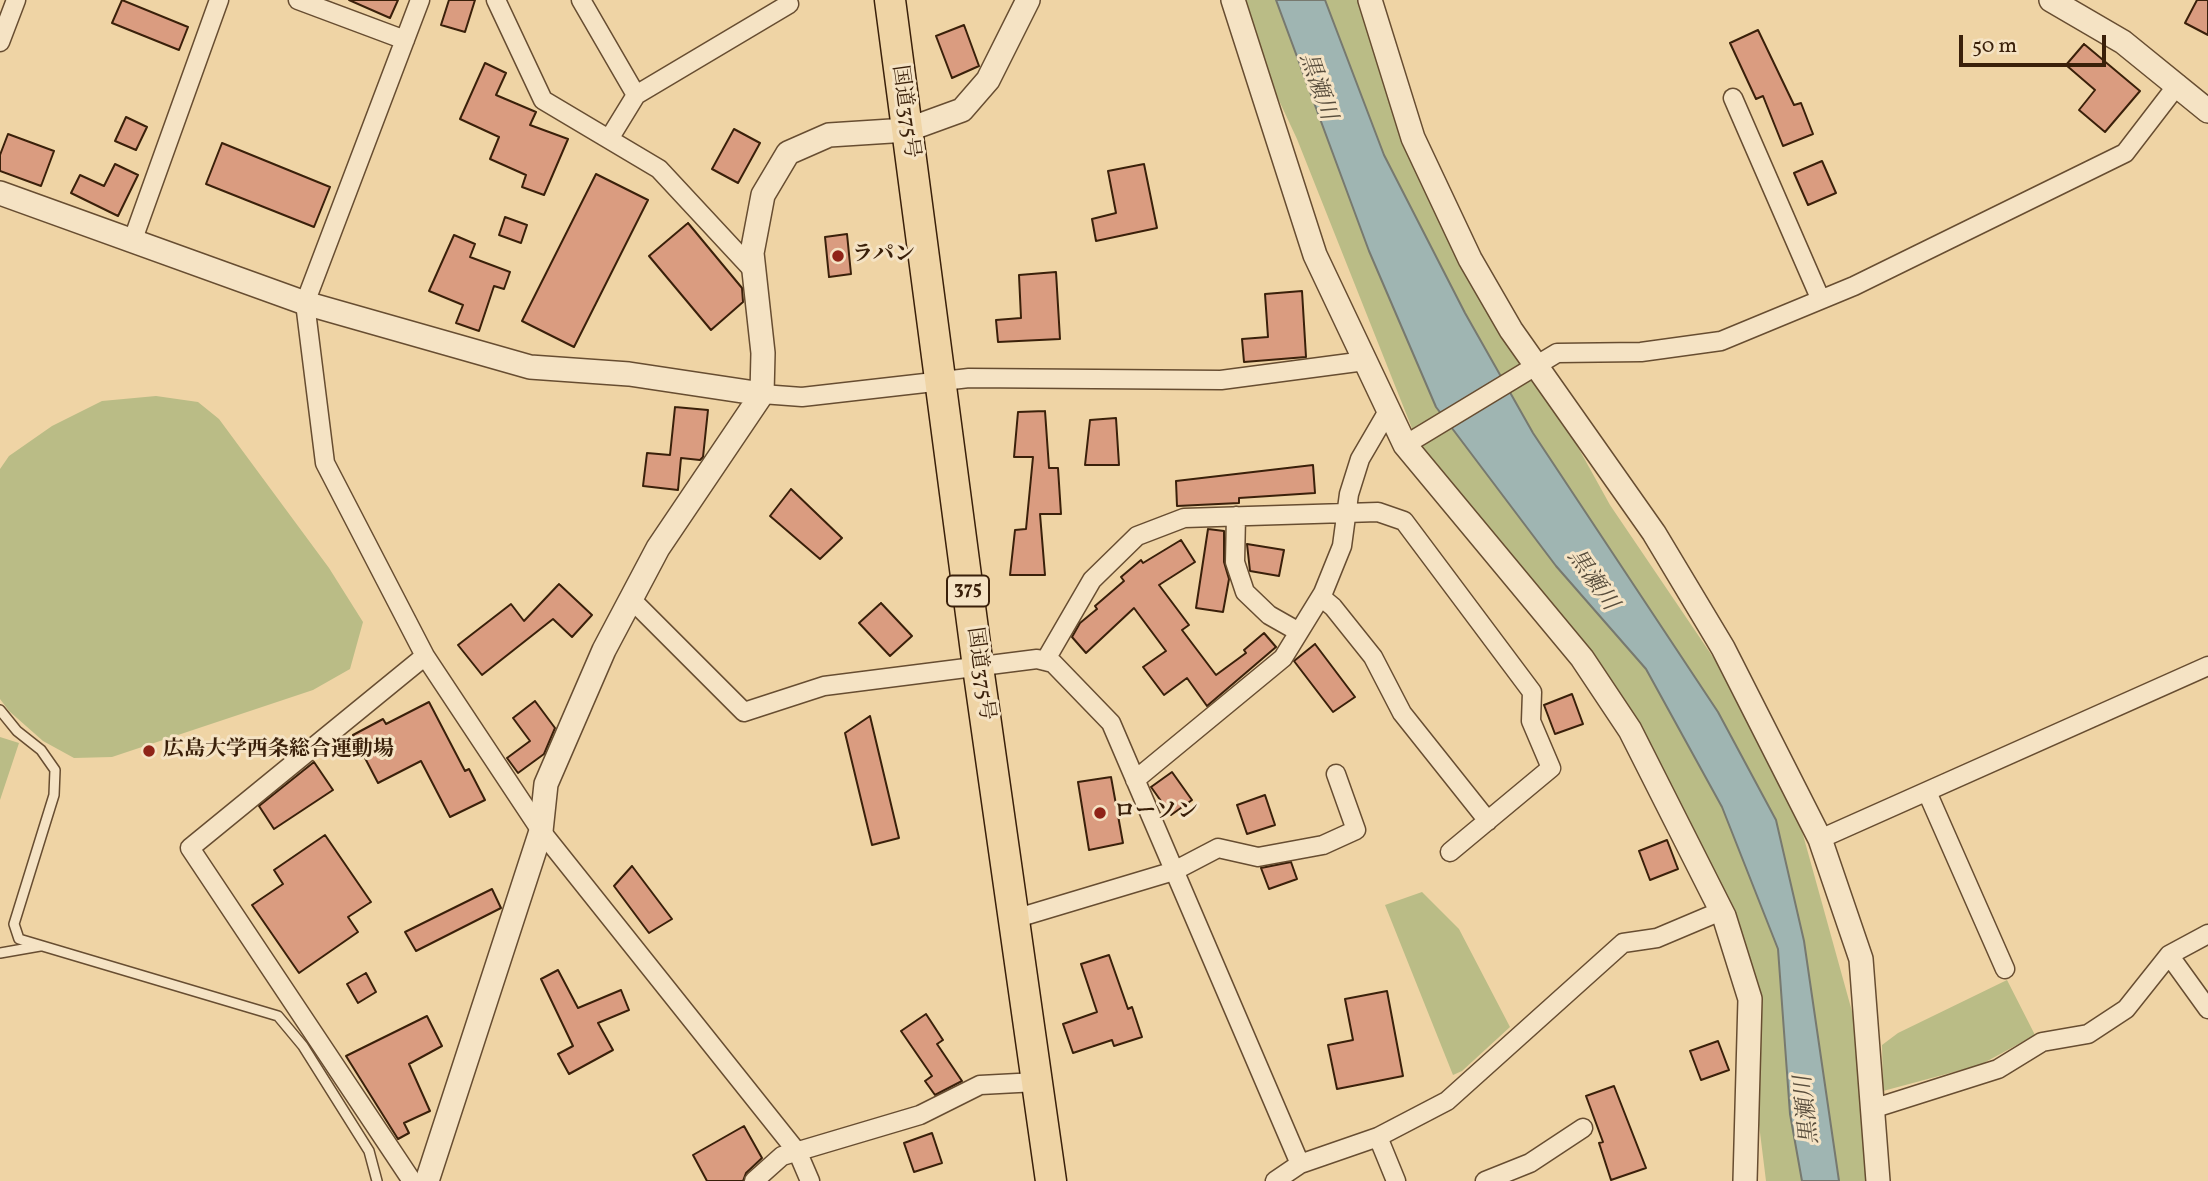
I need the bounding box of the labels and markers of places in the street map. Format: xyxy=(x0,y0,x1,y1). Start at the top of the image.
place label: ラパン xyxy=(852,243,915,269)
marker: ラパン xyxy=(830,248,846,264)
place label: 広島大学西条総合運動場 xyxy=(163,738,394,764)
marker: 広島大学西条総合運動場 xyxy=(141,743,157,759)
place label: ローソン xyxy=(1114,800,1198,826)
marker: ローソン xyxy=(1092,805,1108,821)

